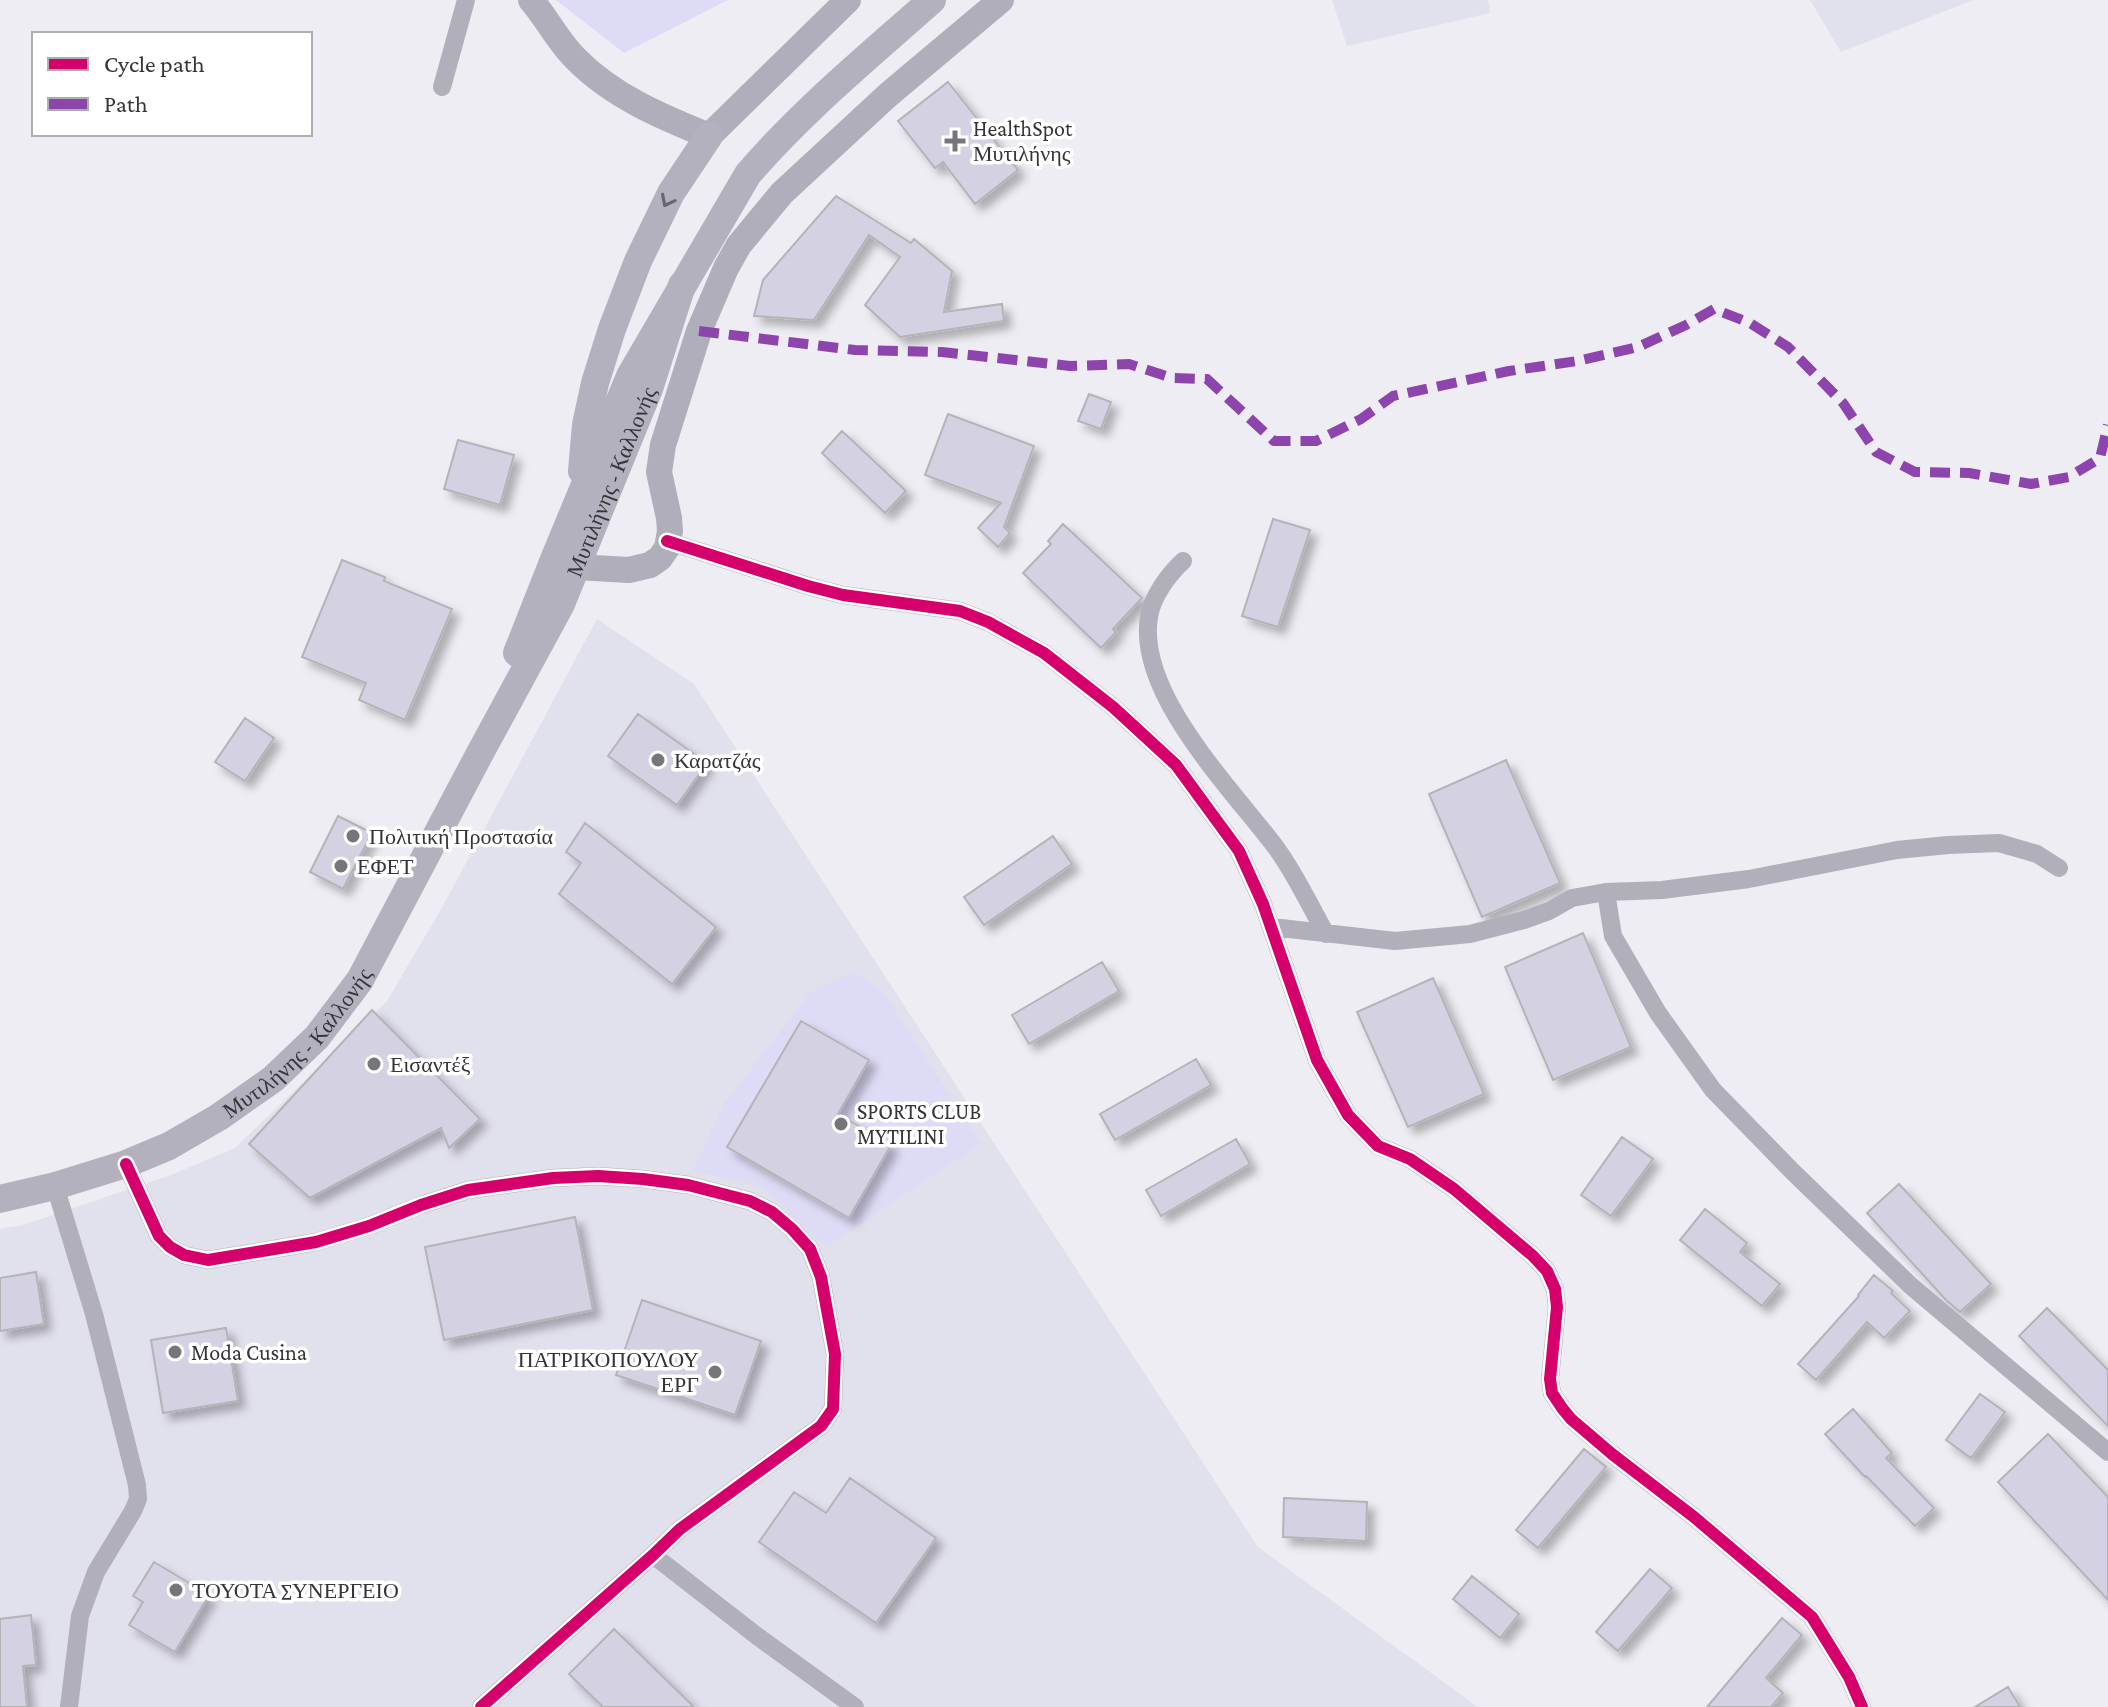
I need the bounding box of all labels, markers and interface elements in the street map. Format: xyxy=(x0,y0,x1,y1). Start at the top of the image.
legend xyxy=(32,32,312,136)
text: Cycle path xyxy=(104,50,205,77)
text: Path xyxy=(104,90,148,117)
place label: HealthSpot Μυτιλήνης xyxy=(973,116,1073,166)
marker: HealthSpot Μυτιλήνης xyxy=(944,130,966,152)
one-way arrow xyxy=(662,193,677,208)
street label: Μυτιλήνης - Καλλονής xyxy=(561,383,661,580)
place label: Καρατζάς xyxy=(674,748,761,773)
marker: Καρατζάς xyxy=(649,751,667,769)
place label: Πολιτική Προστασία xyxy=(369,824,554,849)
marker: Πολιτική Προστασία xyxy=(344,827,362,845)
place label: ΕΦΕΤ xyxy=(357,854,414,879)
marker: ΕΦΕΤ xyxy=(332,857,350,875)
street label: Μυτιλήνης - Καλλονής xyxy=(218,963,377,1123)
place label: Εισαντέξ xyxy=(390,1052,471,1077)
marker: Εισαντέξ xyxy=(365,1055,383,1073)
place label: SPORTS CLUB MYTILINI xyxy=(857,1099,981,1149)
marker: SPORTS CLUB MYTILINI xyxy=(832,1115,850,1133)
place label: Moda Cusina xyxy=(191,1340,307,1365)
marker: Moda Cusina xyxy=(166,1343,184,1361)
place label: ΠΑΤΡΙΚΟΠΟΥΛΟΥ ΕΡΓ xyxy=(518,1347,699,1397)
marker: ΠΑΤΡΙΚΟΠΟΥΛΟΥ ΕΡΓ xyxy=(706,1363,724,1381)
place label: ΤΟΥΟΤΑ ΣΥΝΕΡΓΕΙΟ xyxy=(192,1578,399,1603)
marker: ΤΟΥΟΤΑ ΣΥΝΕΡΓΕΙΟ xyxy=(167,1581,185,1599)

